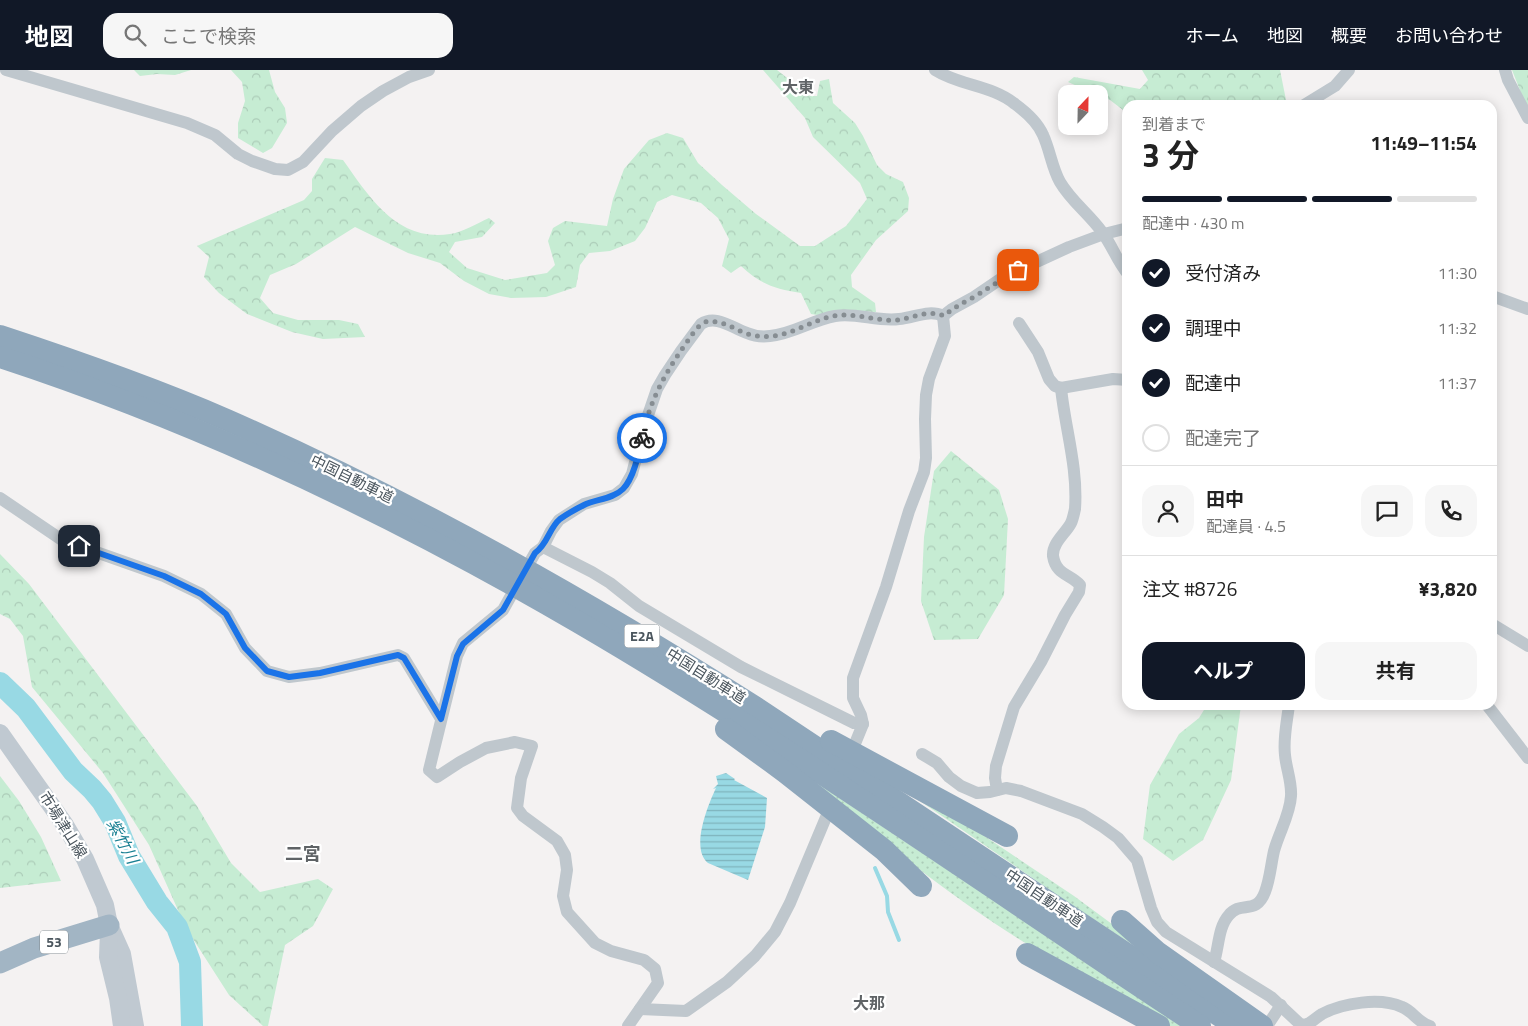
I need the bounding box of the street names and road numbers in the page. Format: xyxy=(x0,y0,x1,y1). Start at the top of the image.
street label: 中国自動車道 xyxy=(307,448,398,509)
road number: E2A xyxy=(624,624,660,648)
street label: 中国自動車道 xyxy=(662,642,751,709)
street label: 市場津山線 xyxy=(34,787,93,863)
street label: 中国自動車道 xyxy=(1001,863,1088,932)
road number: 53 xyxy=(40,930,68,954)

